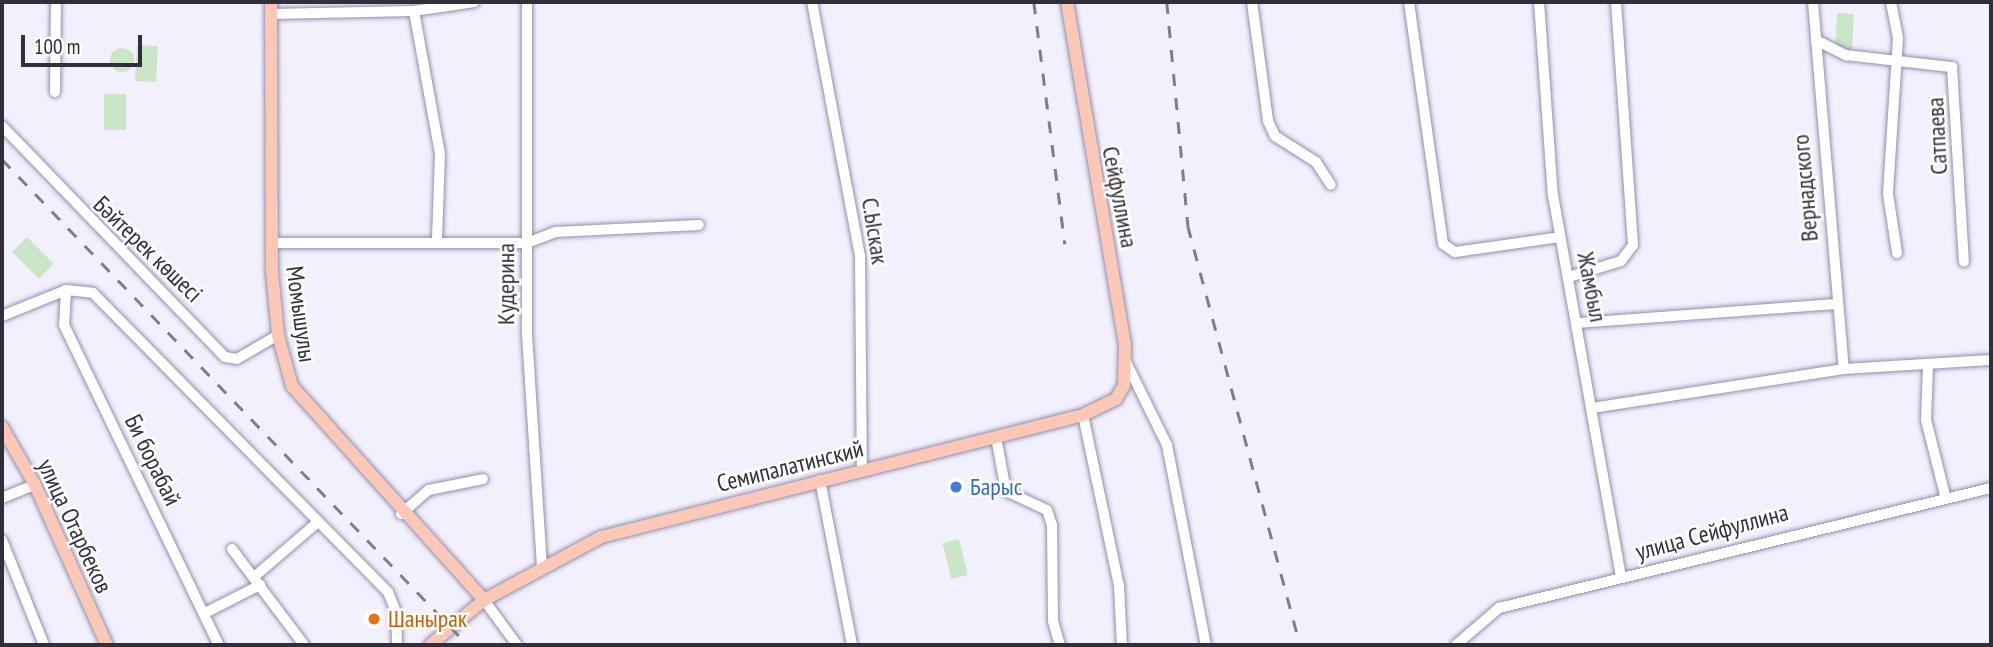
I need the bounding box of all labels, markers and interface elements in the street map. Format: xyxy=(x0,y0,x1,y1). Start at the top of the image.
scale bar xyxy=(24,21,145,65)
text: 100 m xyxy=(34,33,80,60)
street label: Сатпаева xyxy=(1921,97,1953,175)
street label: Вернадского xyxy=(1786,133,1824,243)
street label: Сейфуллина xyxy=(1096,144,1144,250)
street label: Бәйтерек көшесі xyxy=(88,190,208,308)
street label: С.Ыскак xyxy=(856,196,894,266)
street label: Кудерина xyxy=(492,243,520,325)
street label: Жамбыл xyxy=(1571,249,1613,325)
street label: Момышулы xyxy=(280,264,322,364)
street label: Би борабай xyxy=(119,410,187,510)
street label: Семипалатинский xyxy=(714,434,866,498)
street label: улица Отарбеков xyxy=(31,454,119,598)
place label: Барыс xyxy=(970,473,1022,501)
marker: Барыс xyxy=(948,479,964,495)
street label: улица Сейфуллина xyxy=(1633,498,1791,566)
place label: Шанырак xyxy=(388,605,467,633)
marker: Шанырак xyxy=(366,611,382,627)

